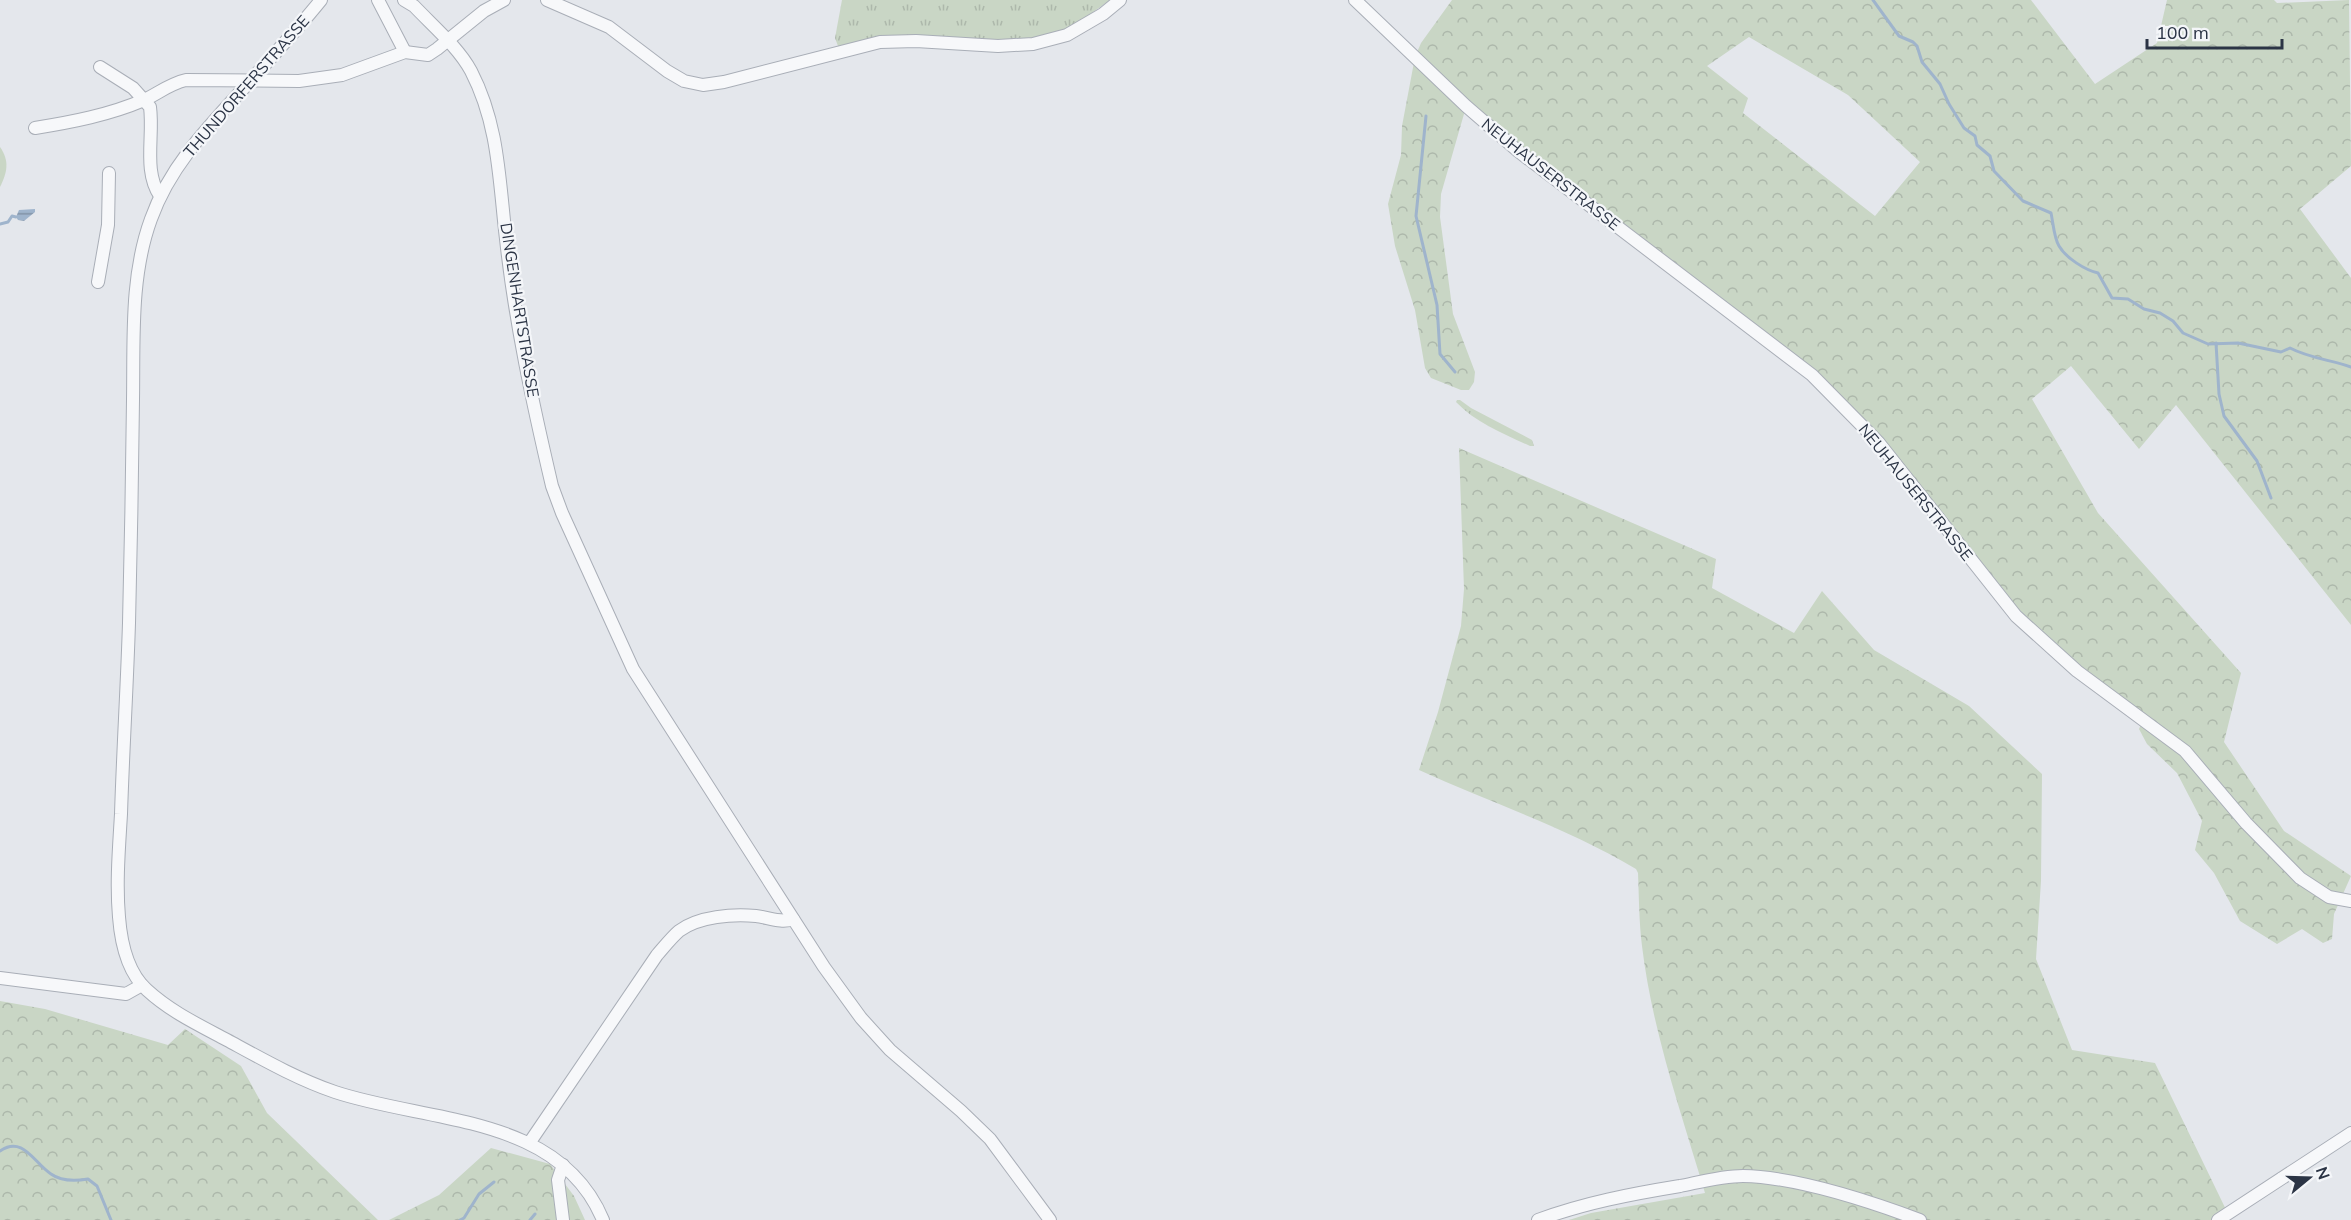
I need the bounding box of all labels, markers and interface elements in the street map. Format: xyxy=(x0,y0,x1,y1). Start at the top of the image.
street label: THUNDORFERSTRASSE xyxy=(179,11,313,161)
scale bar xyxy=(2147,12,2282,50)
text: 100 m xyxy=(2156,21,2209,44)
street label: NEUHAUSERSTRASSE xyxy=(1478,114,1624,234)
street label: DINGENHARTSTRASSE xyxy=(496,221,544,399)
street label: NEUHAUSERSTRASSE xyxy=(1855,419,1977,565)
north arrow xyxy=(2279,1148,2339,1208)
text: N xyxy=(2312,1164,2335,1182)

